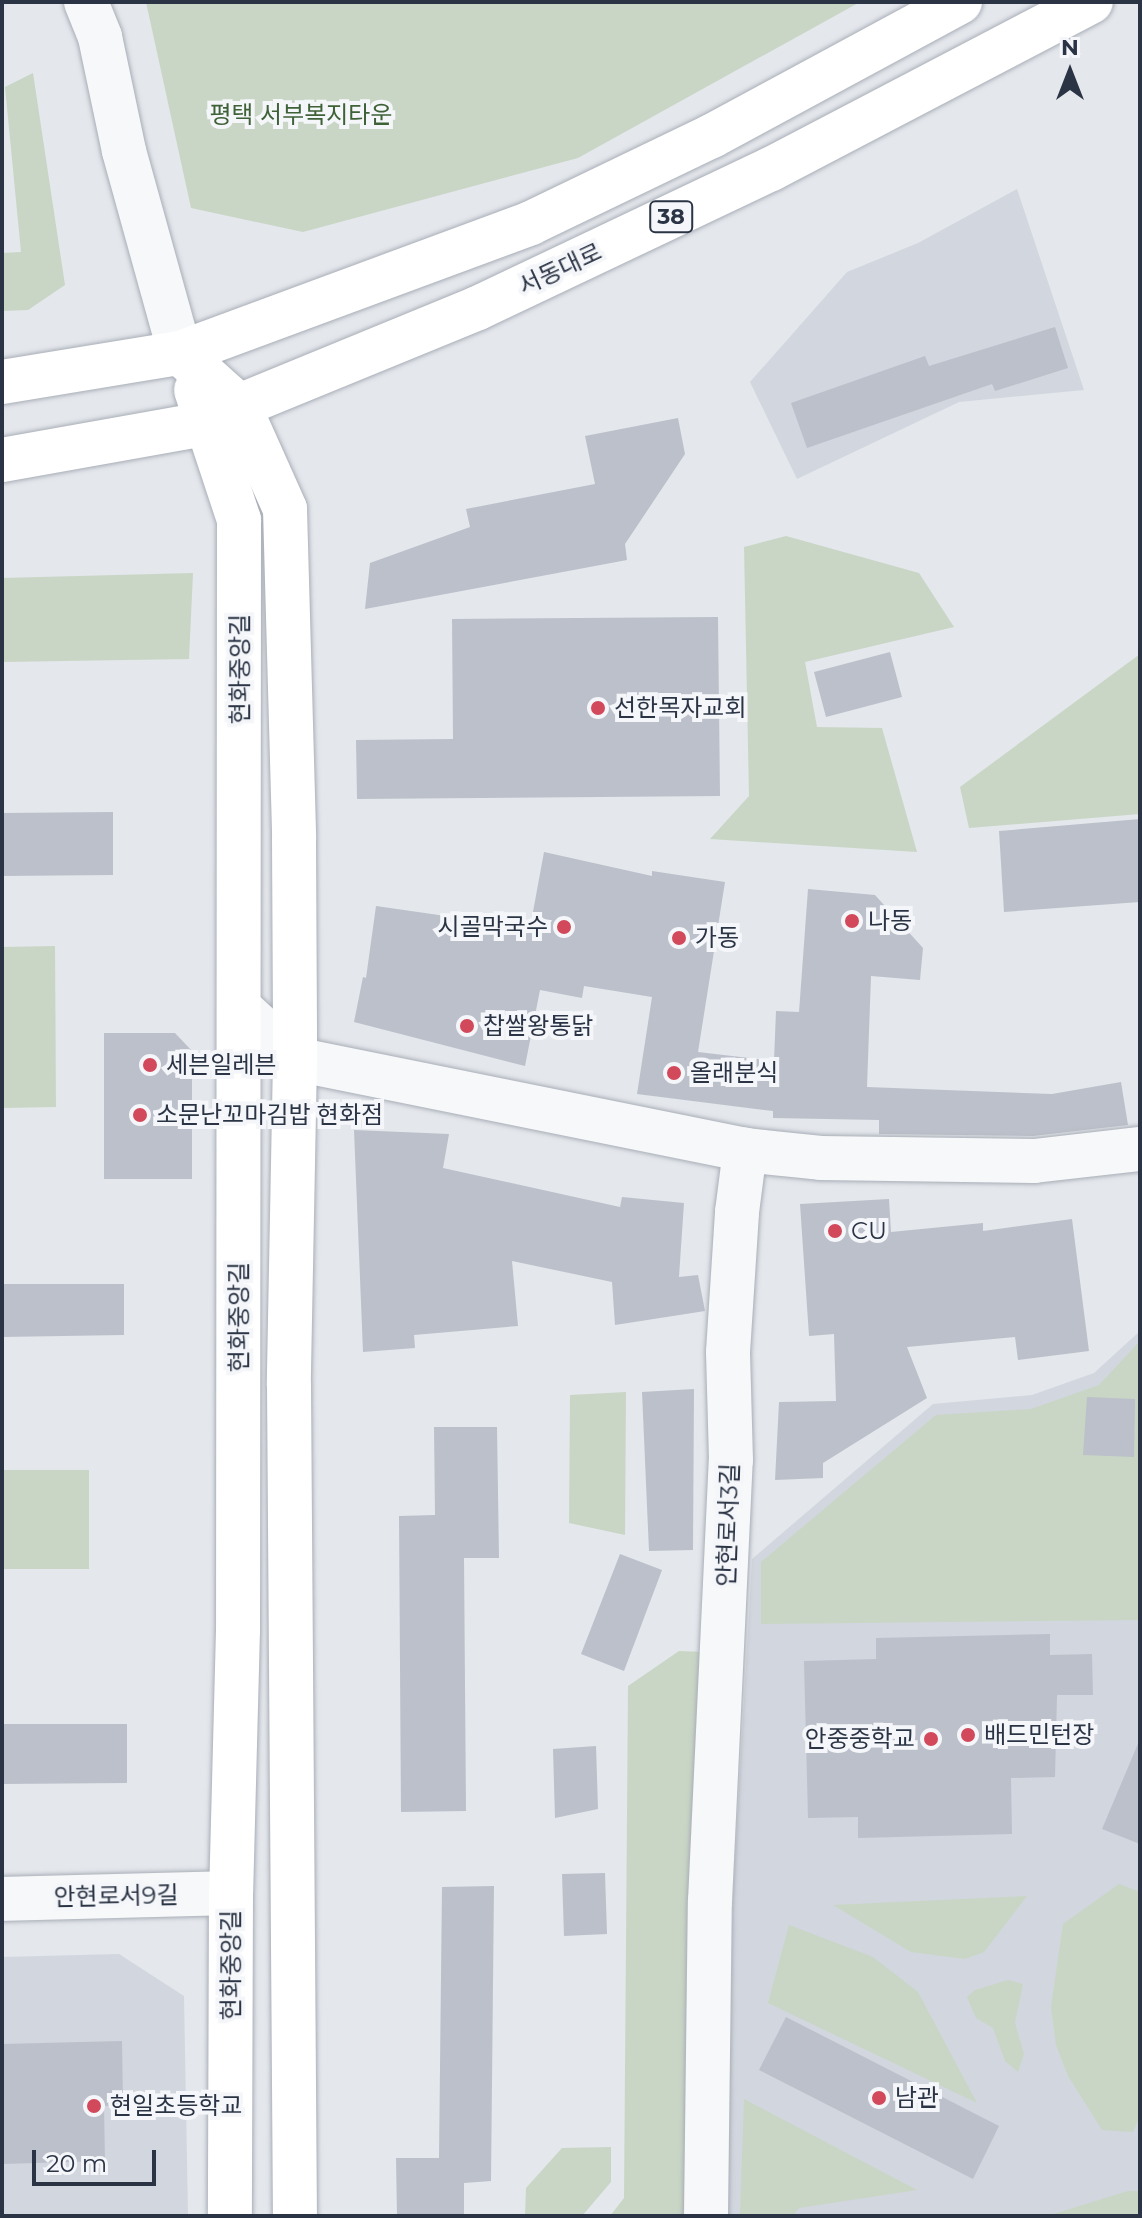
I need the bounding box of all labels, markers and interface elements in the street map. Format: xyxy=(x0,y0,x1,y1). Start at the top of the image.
north arrow xyxy=(1030,32,1110,112)
text: N xyxy=(1061,34,1079,61)
park label: 평택 서부복지타운 xyxy=(210,101,392,129)
road number: 38 xyxy=(649,199,693,235)
street label: 서동대로 xyxy=(514,237,606,301)
street label: 현화중앙길 xyxy=(226,614,254,724)
place label: 선한목자교회 xyxy=(614,694,746,722)
marker: 선한목자교회 xyxy=(589,699,607,717)
place label: 나동 xyxy=(868,907,912,935)
marker: 나동 xyxy=(843,912,861,930)
place label: 시골막국수 xyxy=(438,913,548,941)
marker: 시골막국수 xyxy=(555,918,573,936)
place label: 가동 xyxy=(695,924,739,952)
marker: 가동 xyxy=(670,929,688,947)
place label: 찹쌀왕통닭 xyxy=(483,1012,593,1040)
marker: 찹쌀왕통닭 xyxy=(458,1017,476,1035)
place label: 세븐일레븐 xyxy=(166,1051,276,1079)
marker: 세븐일레븐 xyxy=(141,1056,159,1074)
place label: 올래분식 xyxy=(690,1059,778,1087)
marker: 올래분식 xyxy=(665,1064,683,1082)
place label: 소문난꼬마김밥 현화점 xyxy=(156,1101,383,1129)
marker: 소문난꼬마김밥 현화점 xyxy=(131,1106,149,1124)
place label: CU xyxy=(851,1217,887,1245)
marker: CU xyxy=(826,1222,844,1240)
street label: 현화중앙길 xyxy=(225,1262,253,1372)
street label: 안현로서3길 xyxy=(711,1463,745,1587)
place label: 배드민턴장 xyxy=(984,1721,1094,1749)
place label: 안중중학교 xyxy=(805,1725,915,1753)
marker: 배드민턴장 xyxy=(959,1726,977,1744)
marker: 안중중학교 xyxy=(922,1730,940,1748)
street label: 안현로서9길 xyxy=(53,1881,179,1911)
street label: 현화중앙길 xyxy=(217,1910,245,2020)
place label: 남관 xyxy=(895,2084,939,2112)
marker: 남관 xyxy=(870,2089,888,2107)
place label: 현일초등학교 xyxy=(110,2092,242,2120)
marker: 현일초등학교 xyxy=(85,2097,103,2115)
scale bar xyxy=(36,2134,160,2184)
text: 20 m xyxy=(46,2149,107,2178)

